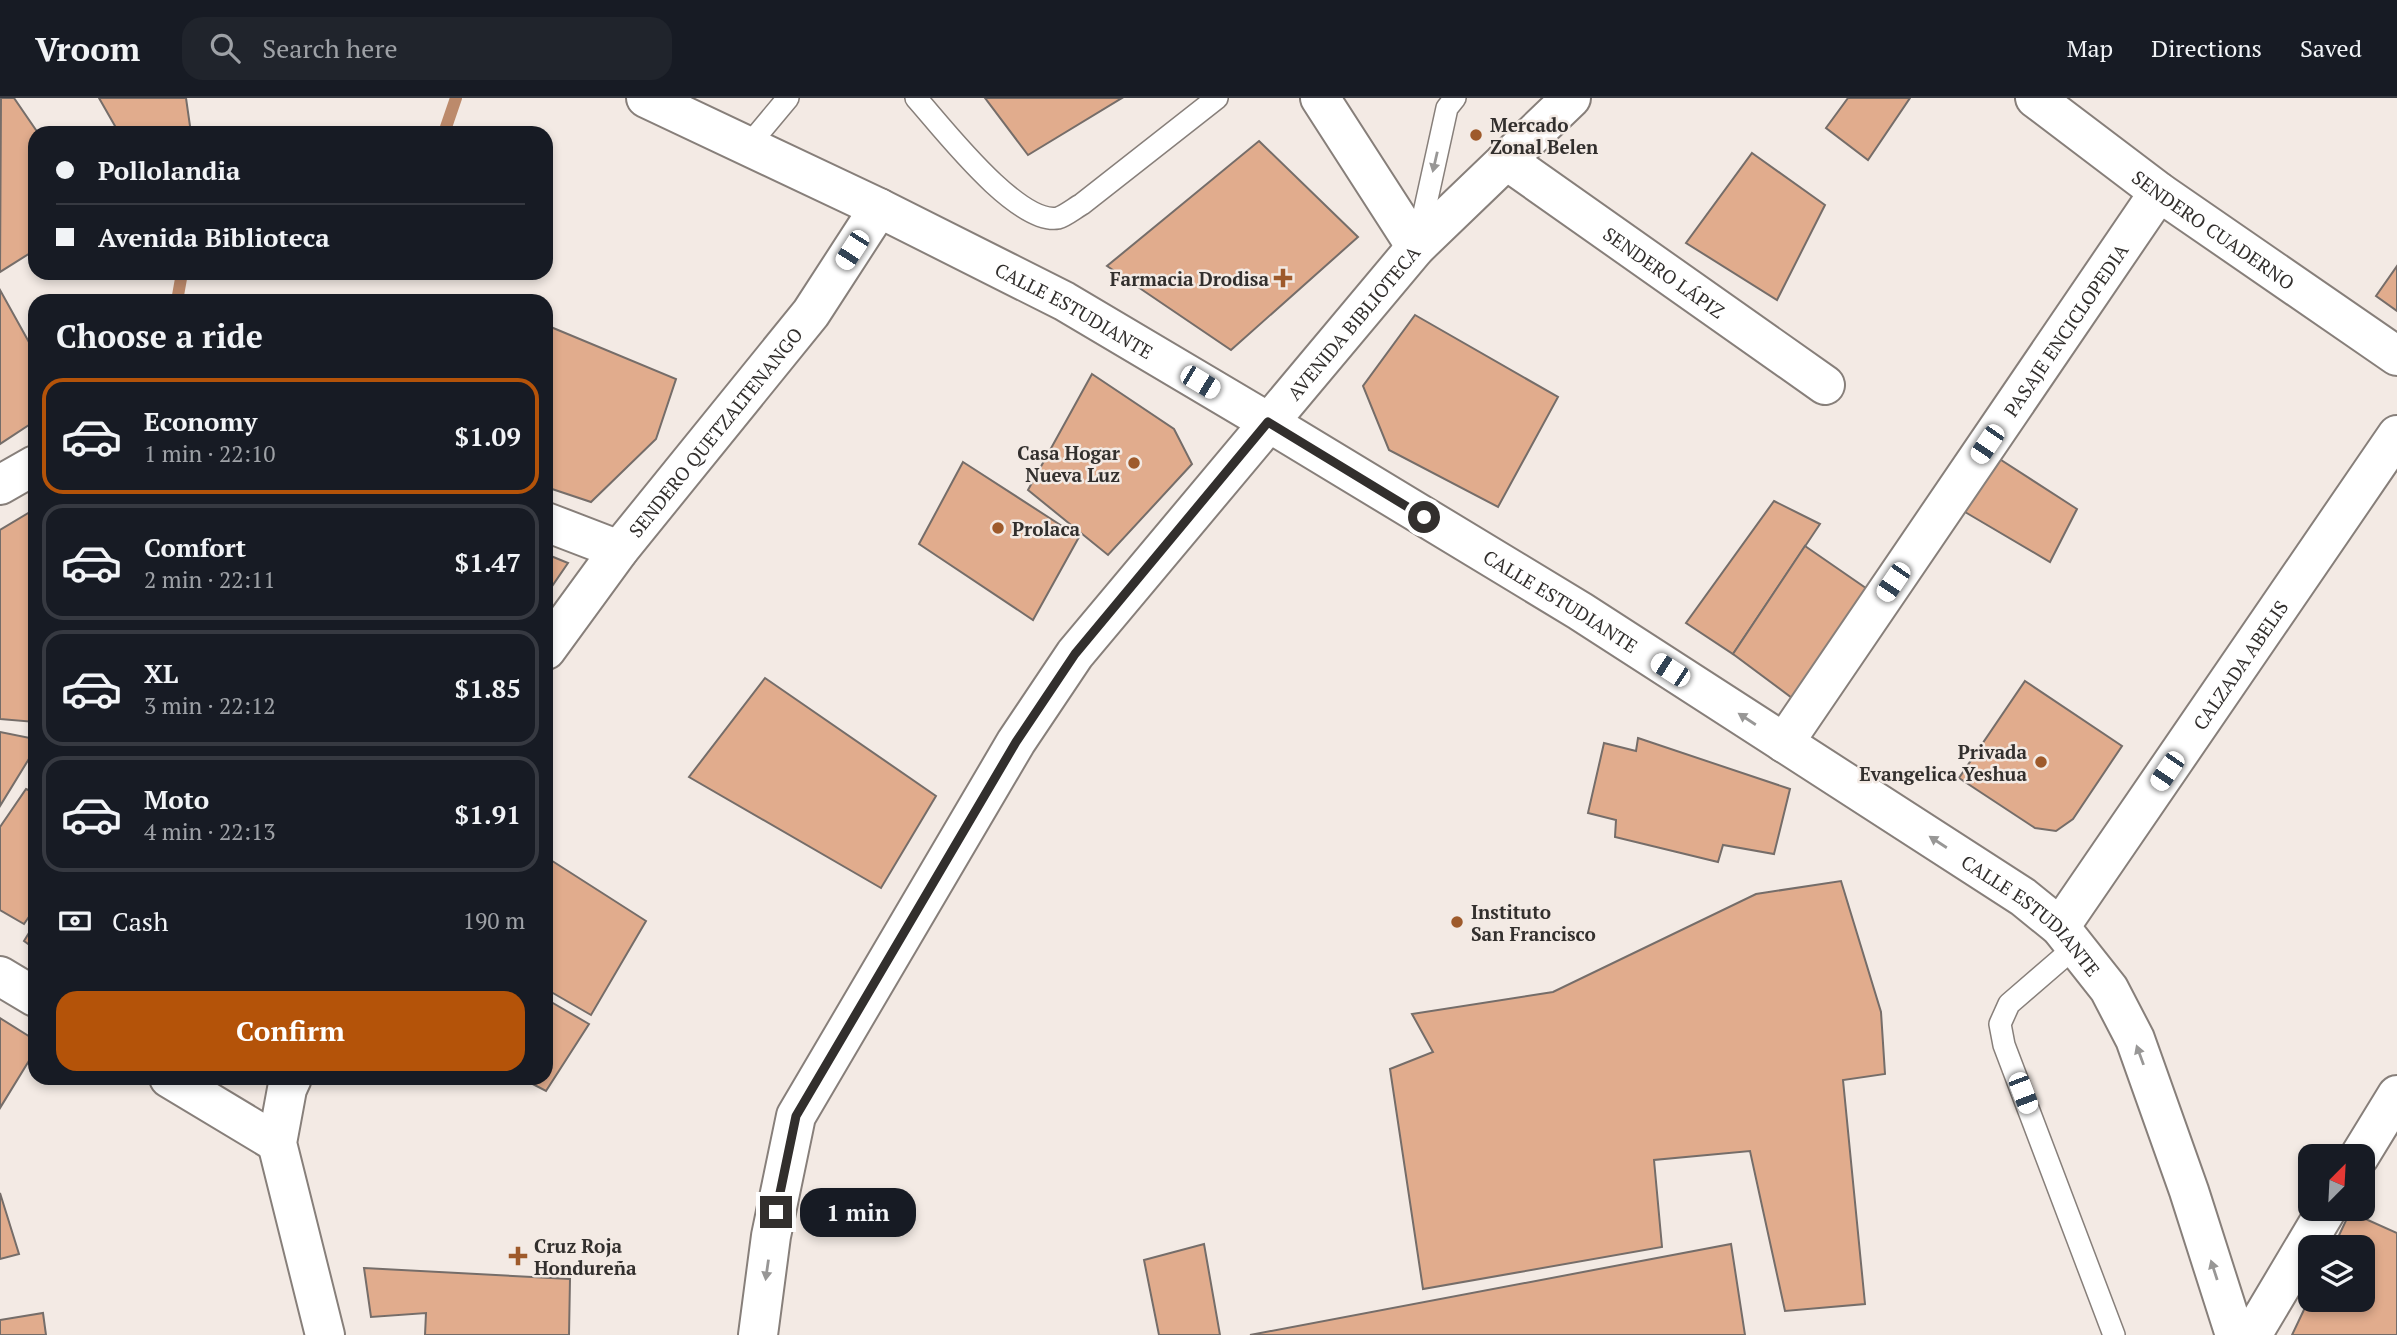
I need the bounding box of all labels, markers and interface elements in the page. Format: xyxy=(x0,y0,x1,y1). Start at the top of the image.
search box xyxy=(182,17,672,80)
text: Vroom xyxy=(35,27,140,70)
icon: search xyxy=(206,29,244,67)
text: Search here xyxy=(262,31,397,65)
text: Map xyxy=(2067,32,2113,64)
text: Directions xyxy=(2151,32,2262,64)
text: Saved xyxy=(2300,32,2362,64)
place label: Mercado Zonal Belen xyxy=(1490,112,1599,159)
marker: Mercado Zonal Belen xyxy=(1468,127,1484,143)
one-way arrow xyxy=(1429,151,1440,173)
text: Pollolandia xyxy=(98,153,241,187)
street label: SENDERO CUADERNO xyxy=(2128,164,2300,295)
text: Avenida Biblioteca xyxy=(98,220,330,254)
street label: SENDERO LÁPIZ xyxy=(1599,220,1730,323)
car xyxy=(832,227,873,273)
street label: PASAJE ENCICLOPEDIA xyxy=(1998,238,2133,421)
street label: AVENIDA BIBLIOTECA xyxy=(1281,240,1425,405)
street label: CALLE ESTUDIANTE xyxy=(991,256,1158,364)
place label: Farmacia Drodisa xyxy=(1110,266,1269,291)
marker: Farmacia Drodisa xyxy=(1275,270,1291,286)
text: Choose a ride xyxy=(56,315,263,357)
street label: SENDERO QUETZALTENANGO xyxy=(622,322,807,542)
car xyxy=(1177,362,1224,402)
text: Economy xyxy=(144,404,257,438)
icon: car xyxy=(60,405,123,468)
text: $1.09 xyxy=(455,419,521,453)
car xyxy=(1967,421,2008,467)
text: 1 min · 22:10 xyxy=(144,438,276,469)
place label: Casa Hogar Nueva Luz xyxy=(1017,440,1121,487)
marker: Casa Hogar Nueva Luz xyxy=(1126,455,1142,471)
route start xyxy=(1408,501,1440,533)
place label: Prolaca xyxy=(1012,516,1081,541)
marker: Prolaca xyxy=(990,520,1006,536)
text: Comfort xyxy=(144,530,246,564)
icon: car xyxy=(60,531,123,594)
street label: CALLE ESTUDIANTE xyxy=(1479,543,1643,658)
text: $1.47 xyxy=(455,545,521,579)
car xyxy=(1873,559,1914,605)
text: 2 min · 22:11 xyxy=(144,564,276,595)
street label: CALZADA ABELIS xyxy=(2187,595,2293,734)
car xyxy=(1647,650,1694,690)
text: XL xyxy=(144,656,178,690)
icon: car xyxy=(60,657,123,720)
text: $1.85 xyxy=(455,671,521,705)
text: 3 min · 22:12 xyxy=(144,690,276,721)
one-way arrow xyxy=(1737,712,1756,725)
place label: Privada Evangelica Yeshua xyxy=(1859,739,2027,786)
car xyxy=(2147,748,2188,794)
marker: Privada Evangelica Yeshua xyxy=(2033,754,2049,770)
text: Moto xyxy=(144,782,209,816)
icon: car xyxy=(60,783,123,846)
text: $1.91 xyxy=(455,797,521,831)
text: 4 min · 22:13 xyxy=(144,816,276,847)
one-way arrow xyxy=(1929,835,1947,849)
street label: CALLE ESTUDIANTE xyxy=(1957,848,2106,981)
place label: Instituto San Francisco xyxy=(1471,899,1596,946)
icon: cash xyxy=(56,902,94,940)
text: Cash xyxy=(112,904,168,938)
text: 190 m xyxy=(463,905,525,936)
marker: Instituto San Francisco xyxy=(1449,914,1465,930)
button: Confirm xyxy=(56,991,525,1071)
one-way arrow xyxy=(2134,1044,2145,1065)
car xyxy=(2006,1070,2041,1116)
north arrow xyxy=(2298,1144,2375,1222)
map controls xyxy=(2298,1144,2375,1312)
callout: 1 min xyxy=(800,1188,916,1236)
route end xyxy=(760,1196,792,1228)
text: 1 min xyxy=(827,1197,889,1228)
place label: Cruz Roja Hondureña xyxy=(534,1233,637,1280)
button: layers xyxy=(2298,1235,2375,1312)
marker: Cruz Roja Hondureña xyxy=(508,1246,528,1266)
one-way arrow xyxy=(761,1259,772,1281)
one-way arrow xyxy=(2208,1259,2219,1280)

